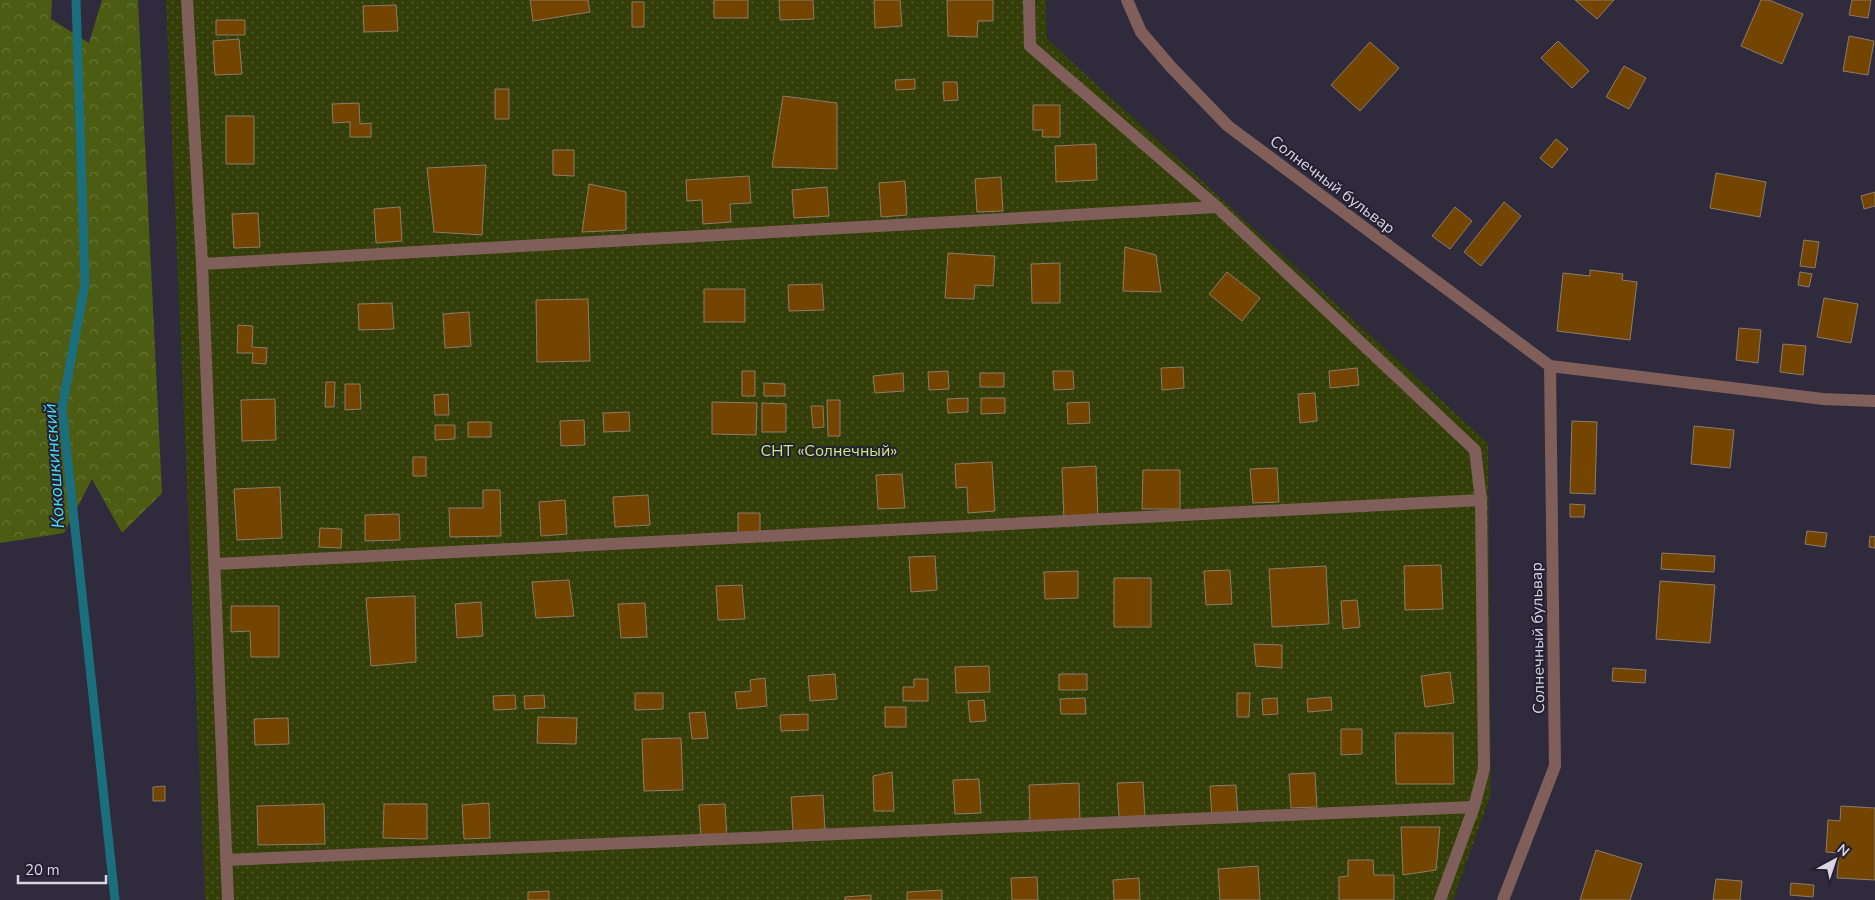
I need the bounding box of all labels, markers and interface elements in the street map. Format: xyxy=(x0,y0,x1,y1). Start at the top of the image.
street label: Солнечный бульвар xyxy=(1265,130,1400,239)
water label: Кокошкинский xyxy=(38,403,70,529)
park label: СНТ «Солнечный» xyxy=(761,440,897,462)
street label: Солнечный бульвар xyxy=(1526,562,1550,714)
north arrow xyxy=(1810,835,1860,885)
text: N xyxy=(1833,840,1853,861)
scale bar xyxy=(18,852,105,884)
text: 20 m xyxy=(25,860,60,880)

